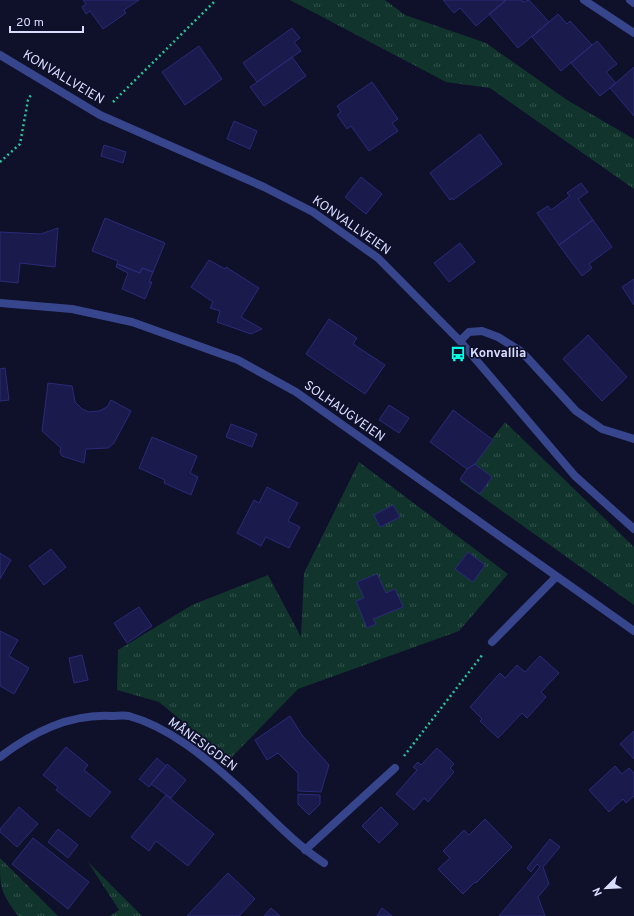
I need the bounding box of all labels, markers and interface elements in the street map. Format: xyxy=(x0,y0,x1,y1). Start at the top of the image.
scale bar xyxy=(10,8,83,34)
text: 20 m xyxy=(16,15,44,31)
street label: KONVALLVEIEN xyxy=(19,47,107,109)
street label: KONVALLVEIEN xyxy=(309,193,393,259)
bus stop icon: Konvallia xyxy=(449,345,467,363)
place label: Konvallia xyxy=(470,346,526,362)
street label: SOLHAUGVEIEN xyxy=(300,378,388,446)
street label: MÅNESIGDEN xyxy=(164,714,240,775)
north arrow xyxy=(586,868,626,908)
text: N xyxy=(590,885,606,898)

